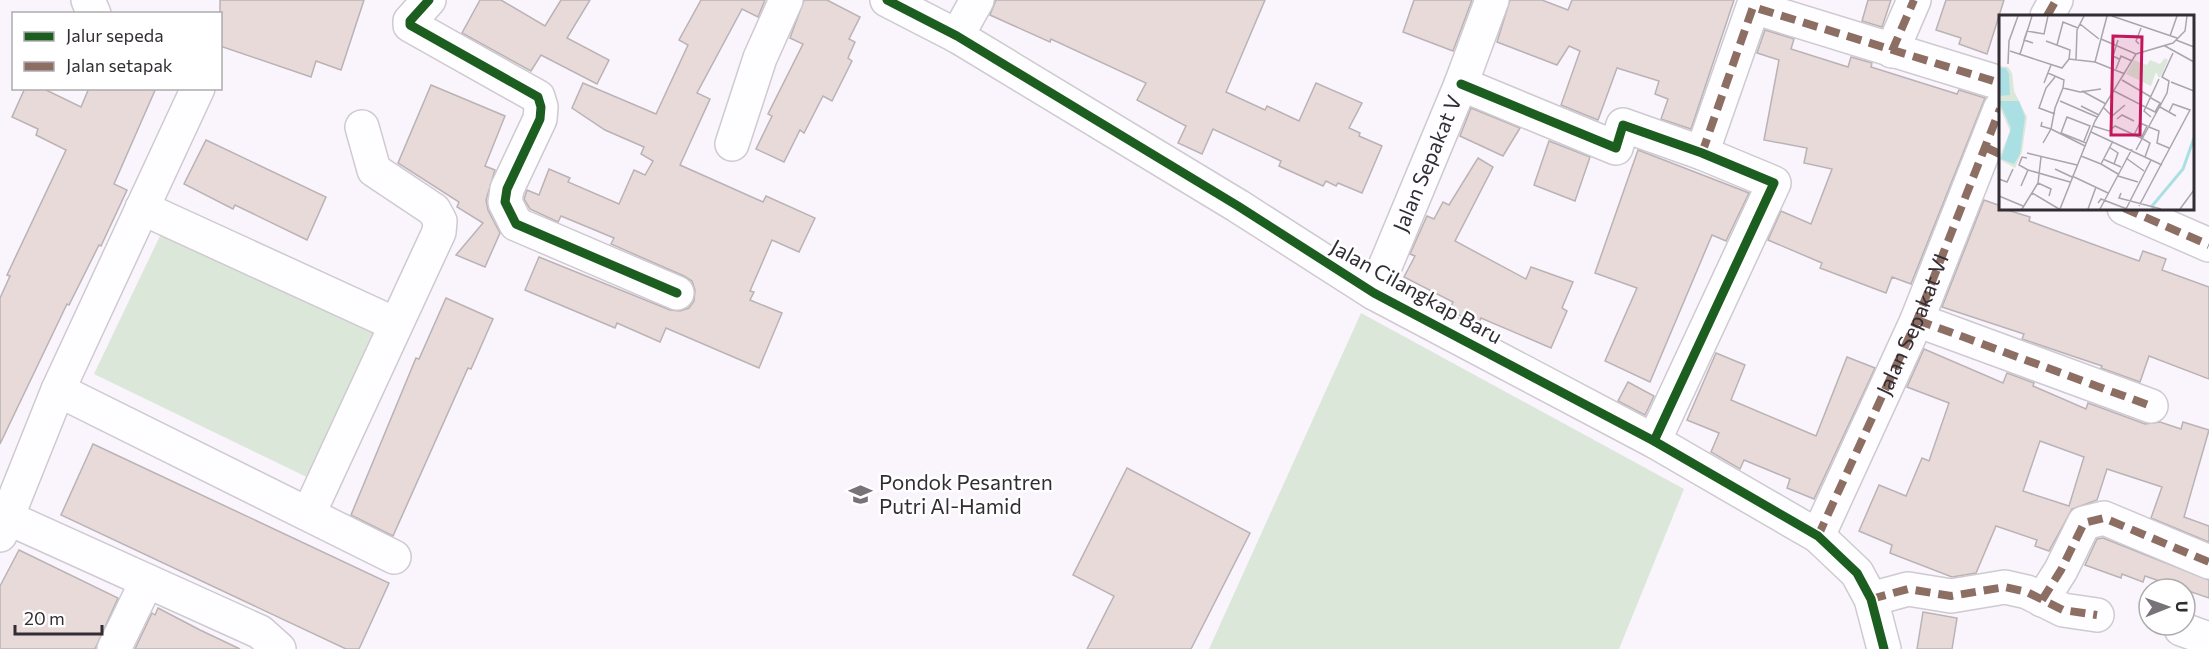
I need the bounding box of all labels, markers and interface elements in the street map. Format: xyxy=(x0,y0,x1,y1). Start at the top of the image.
legend xyxy=(12,12,222,90)
inset map xyxy=(1999,15,2194,210)
text: Jalur sepeda xyxy=(66,24,164,46)
text: Jalan setapak xyxy=(66,54,173,76)
street label: Jalan Sepakat V xyxy=(1387,91,1466,235)
street label: Jalan Cilangkap Baru xyxy=(1327,233,1507,348)
street label: Jalan Sepakat VI xyxy=(1870,250,1953,399)
place label: Pondok Pesantren Putri Al-Hamid xyxy=(879,469,1053,518)
school or university icon: Pondok Pesantren Putri Al-Hamid xyxy=(848,482,874,508)
north arrow xyxy=(2137,577,2197,637)
scale bar xyxy=(15,598,102,636)
text: U xyxy=(2173,601,2192,613)
text: 20 m xyxy=(24,607,65,629)

